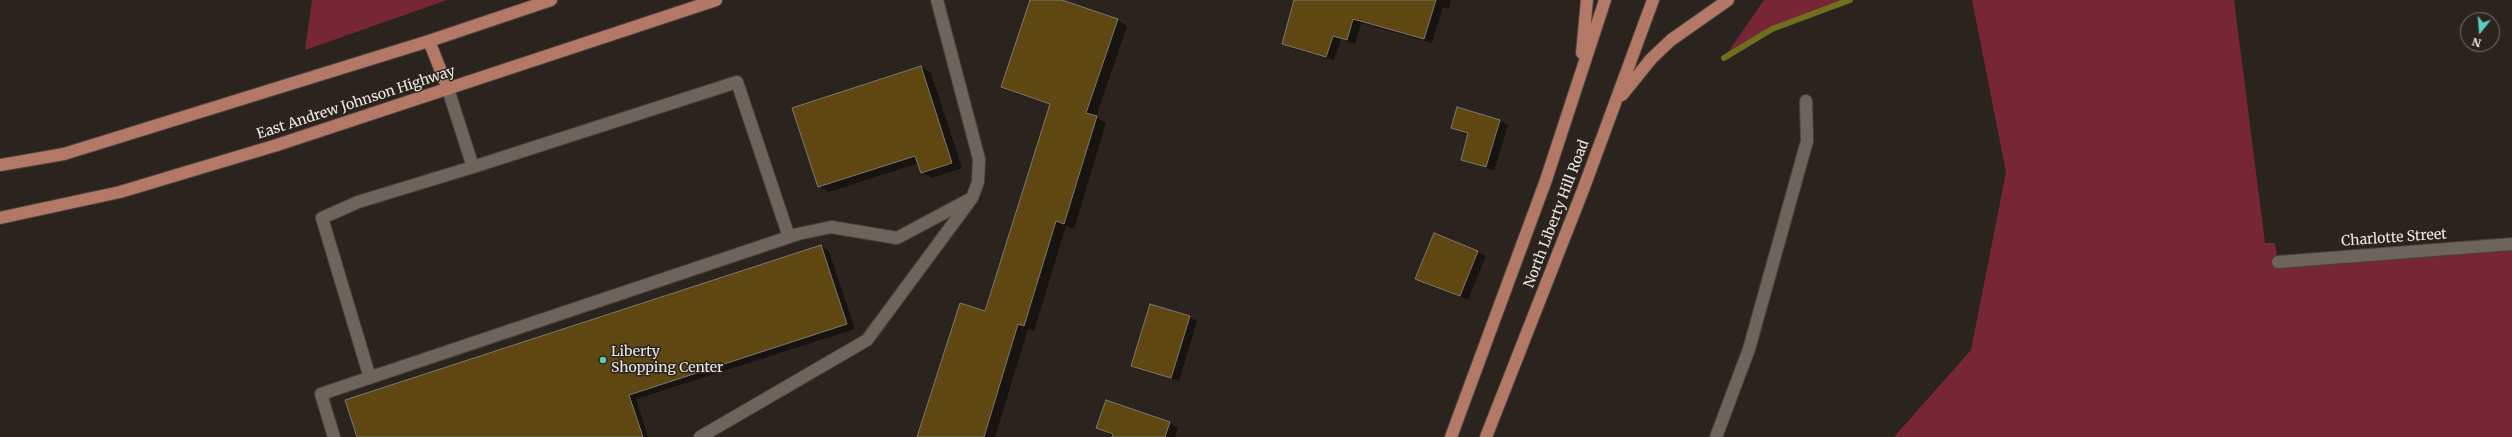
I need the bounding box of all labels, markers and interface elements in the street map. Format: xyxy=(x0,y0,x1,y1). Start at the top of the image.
north arrow xyxy=(2460,12,2500,52)
text: N xyxy=(2471,35,2483,50)
street label: East Andrew Johnson Highway xyxy=(255,63,457,143)
street label: North Liberty Hill Road xyxy=(1521,138,1593,290)
street label: Charlotte Street xyxy=(2341,226,2447,250)
place label: Liberty Shopping Center xyxy=(611,344,723,376)
marker: Liberty Shopping Center xyxy=(598,355,608,365)

